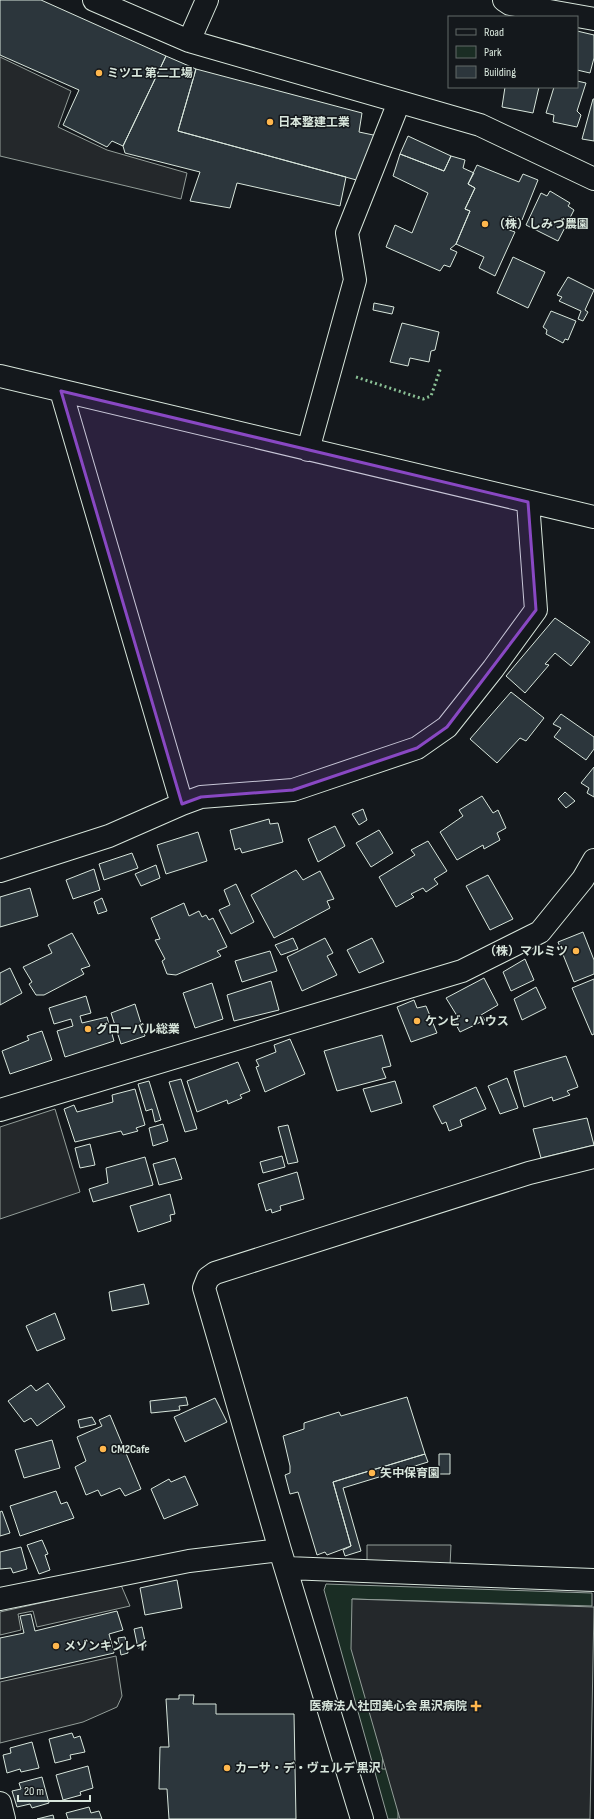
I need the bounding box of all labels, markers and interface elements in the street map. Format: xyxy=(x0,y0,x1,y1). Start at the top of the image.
legend xyxy=(448,16,578,88)
text: Road xyxy=(484,25,504,40)
text: Park xyxy=(484,45,502,60)
text: Building xyxy=(484,65,516,80)
place label: ミツエ 第二工場 xyxy=(107,66,193,81)
marker: ミツエ 第二工場 xyxy=(94,68,104,78)
place label: 日本整建工業 xyxy=(278,115,350,130)
marker: 日本整建工業 xyxy=(265,117,275,127)
place label: （株）しみづ農園 xyxy=(493,217,589,232)
marker: （株）しみづ農園 xyxy=(480,219,490,229)
place label: （株）マルミツ xyxy=(484,944,568,959)
marker: （株）マルミツ xyxy=(571,946,581,956)
place label: ケンビ・ハウス xyxy=(425,1014,509,1029)
marker: ケンビ・ハウス xyxy=(412,1016,422,1026)
place label: グローバル総業 xyxy=(96,1022,180,1037)
marker: グローバル総業 xyxy=(83,1024,93,1034)
place label: CM2Cafe xyxy=(111,1442,150,1457)
marker: CM2Cafe xyxy=(98,1444,108,1454)
place label: 矢中保育園 xyxy=(380,1466,440,1481)
marker: 矢中保育園 xyxy=(367,1468,377,1478)
place label: メゾンキンレイ xyxy=(64,1639,148,1654)
marker: メゾンキンレイ xyxy=(51,1641,61,1651)
place label: 医療法人社団美心会 黒沢病院 xyxy=(309,1699,467,1714)
marker: 医療法人社団美心会 黒沢病院 xyxy=(470,1700,482,1712)
place label: カーサ・デ・ヴェルデ 黒沢 xyxy=(235,1761,381,1776)
marker: カーサ・デ・ヴェルデ 黒沢 xyxy=(222,1763,232,1773)
scale bar xyxy=(18,1777,90,1803)
text: 20 m xyxy=(24,1784,44,1799)

